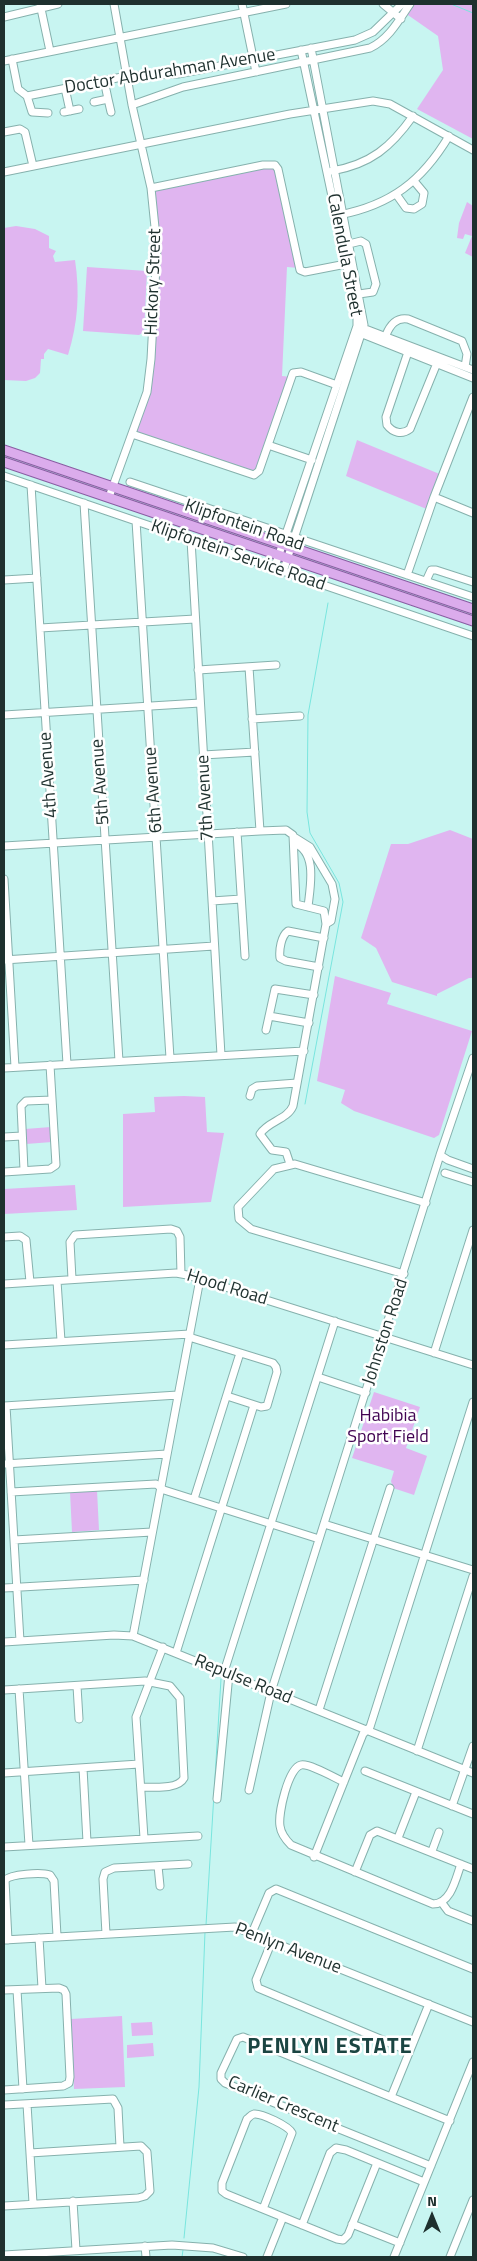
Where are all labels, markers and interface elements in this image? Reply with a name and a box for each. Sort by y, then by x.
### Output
street label: Doctor Abdurahman Avenue [63,45,277,99]
street label: Calendula Street [322,192,366,318]
street label: Hickory Street [141,228,167,336]
street label: Klipfontein Road [182,495,306,557]
street label: Klipfontein Service Road [148,516,328,596]
street label: 4th Avenue [35,731,63,819]
street label: 5th Avenue [87,738,115,826]
street label: 6th Avenue [140,746,168,834]
street label: 7th Avenue [193,754,219,842]
street label: Hood Road [184,1265,270,1311]
street label: Johnston Road [359,1276,413,1388]
park label: Habibia Sport Field [347,1406,429,1448]
street label: Repulse Road [191,1651,295,1709]
street label: Penlyn Avenue [232,1919,344,1979]
district label: PENLYN ESTATE [246,2035,414,2061]
street label: Carlier Crescent [224,2072,342,2138]
text: N [427,2190,437,2211]
north arrow [407,2191,457,2241]

